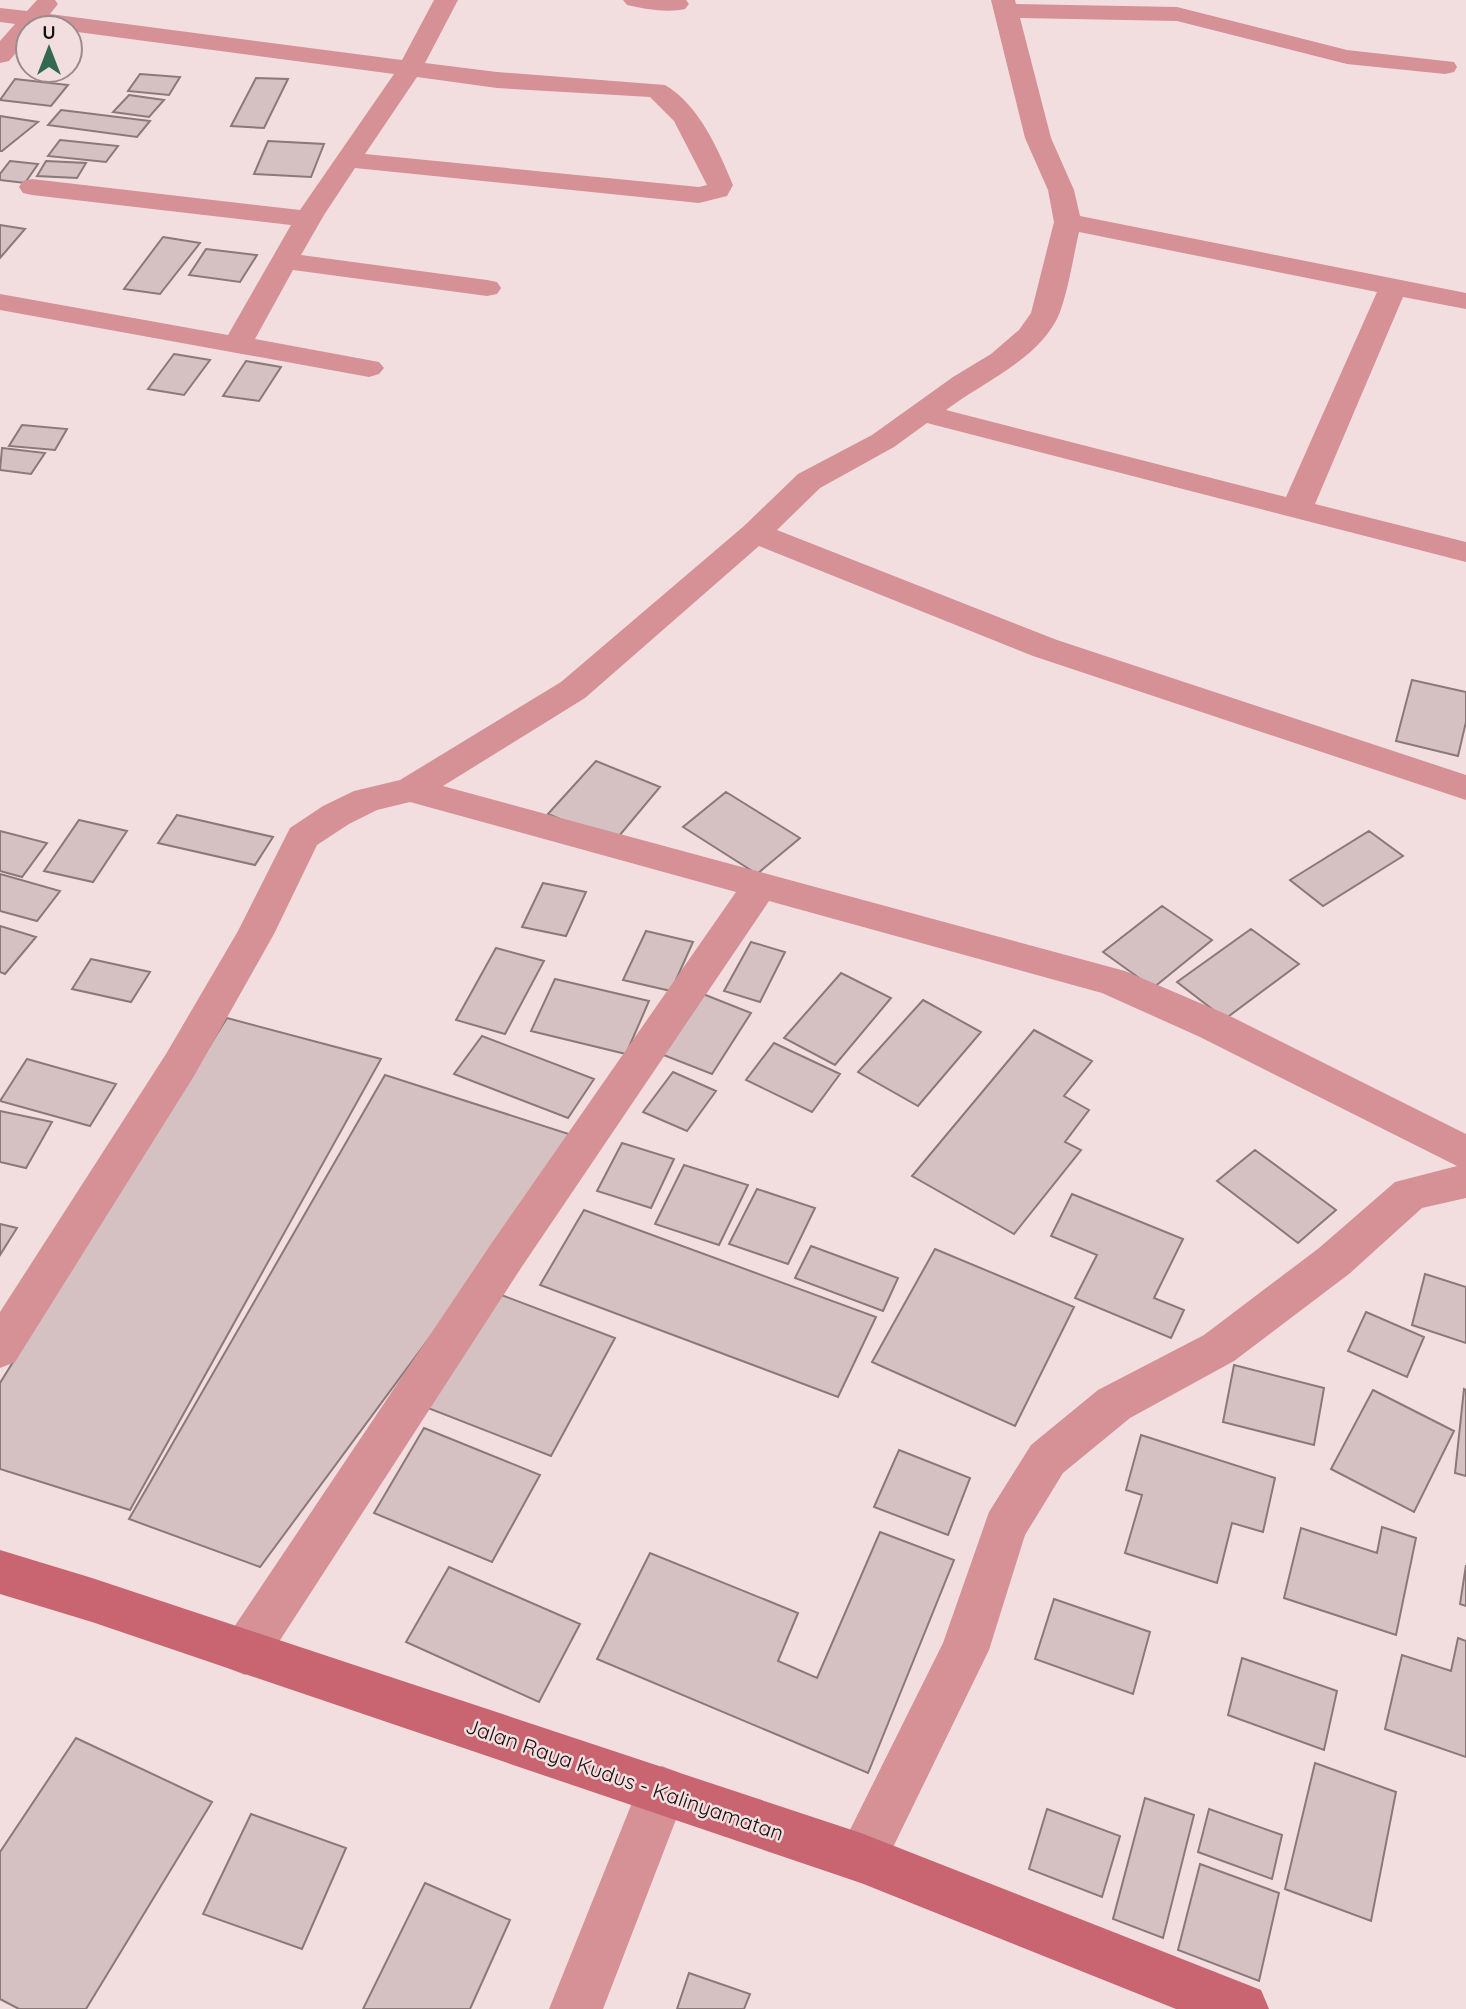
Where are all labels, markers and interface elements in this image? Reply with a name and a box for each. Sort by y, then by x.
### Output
north arrow [14,14,84,84]
text: U [42,20,56,44]
street label: Jalan Raya Kudus - Kalinyamatan [463,1712,787,1846]

